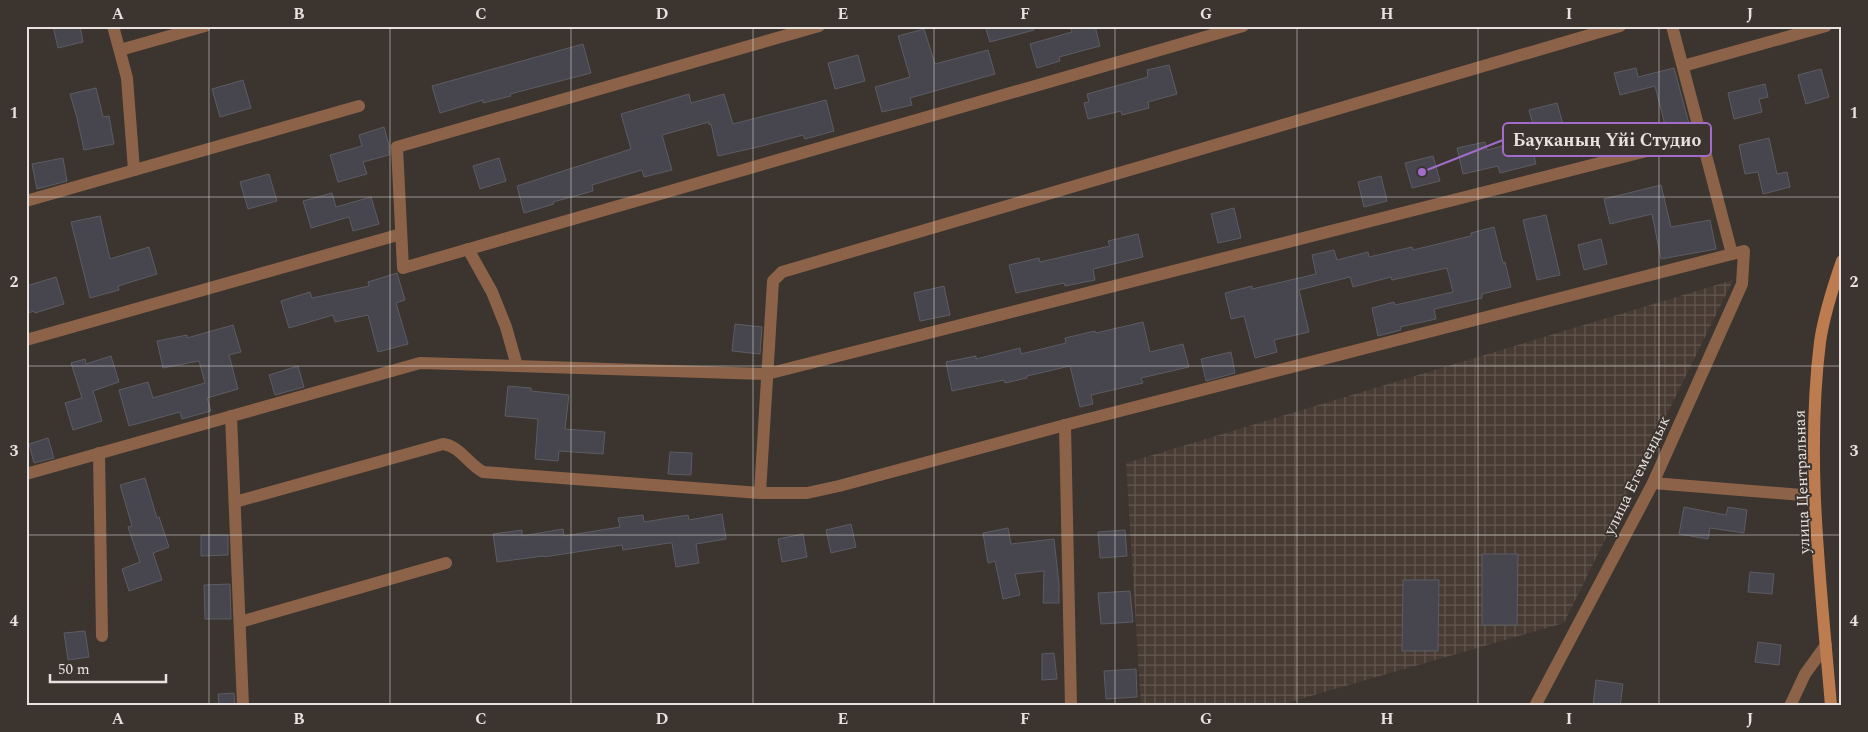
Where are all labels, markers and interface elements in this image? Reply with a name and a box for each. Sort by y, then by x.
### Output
text: A [112,2,125,26]
text: B [293,2,305,26]
text: C [475,2,487,26]
text: D [656,2,669,26]
text: E [838,2,848,26]
text: F [1020,2,1030,26]
text: G [1200,2,1212,26]
text: H [1380,2,1394,26]
text: I [1566,2,1572,26]
text: J [1747,2,1754,26]
text: 1 [10,101,18,125]
text: 1 [1850,101,1858,125]
callout: Бауканың Үйі Студио [1503,123,1711,156]
text: Бауканың Үйі Студио [1513,127,1701,154]
text: 2 [10,270,19,294]
text: 2 [1850,270,1859,294]
street label: улица Центральная [1787,409,1817,555]
street label: улица Егемендык [1597,412,1676,540]
text: 3 [10,439,19,463]
text: 3 [1850,439,1859,463]
text: 4 [10,609,19,633]
text: 4 [1850,609,1859,633]
scale bar [50,652,166,684]
text: 50 m [58,658,90,681]
text: A [112,707,125,731]
text: B [293,707,305,731]
text: C [475,707,487,731]
text: D [656,707,669,731]
text: E [838,707,848,731]
text: F [1020,707,1030,731]
text: G [1200,707,1212,731]
text: H [1380,707,1394,731]
text: I [1566,707,1572,731]
text: J [1747,707,1754,731]

